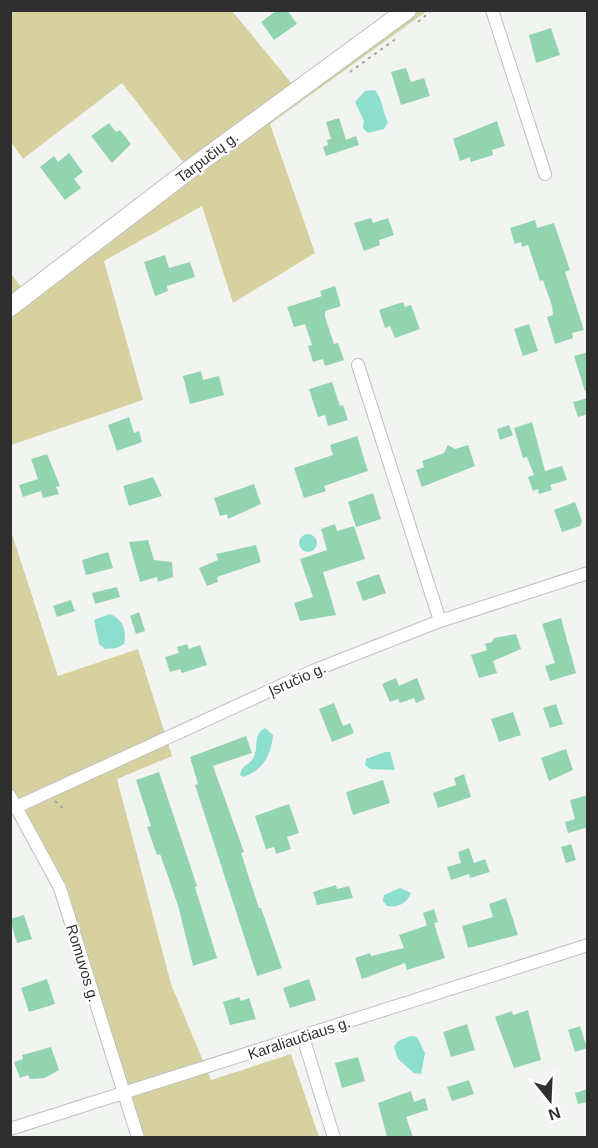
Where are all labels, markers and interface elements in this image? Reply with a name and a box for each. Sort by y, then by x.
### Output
street label: Tarpučių g. [173,128,241,186]
street label: Įsručio g. [266,659,328,699]
street label: Romuvos g. [63,922,103,1004]
street label: Karaliaučiaus g. [246,1013,352,1063]
north arrow [520,1070,580,1130]
text: N [546,1104,563,1124]

